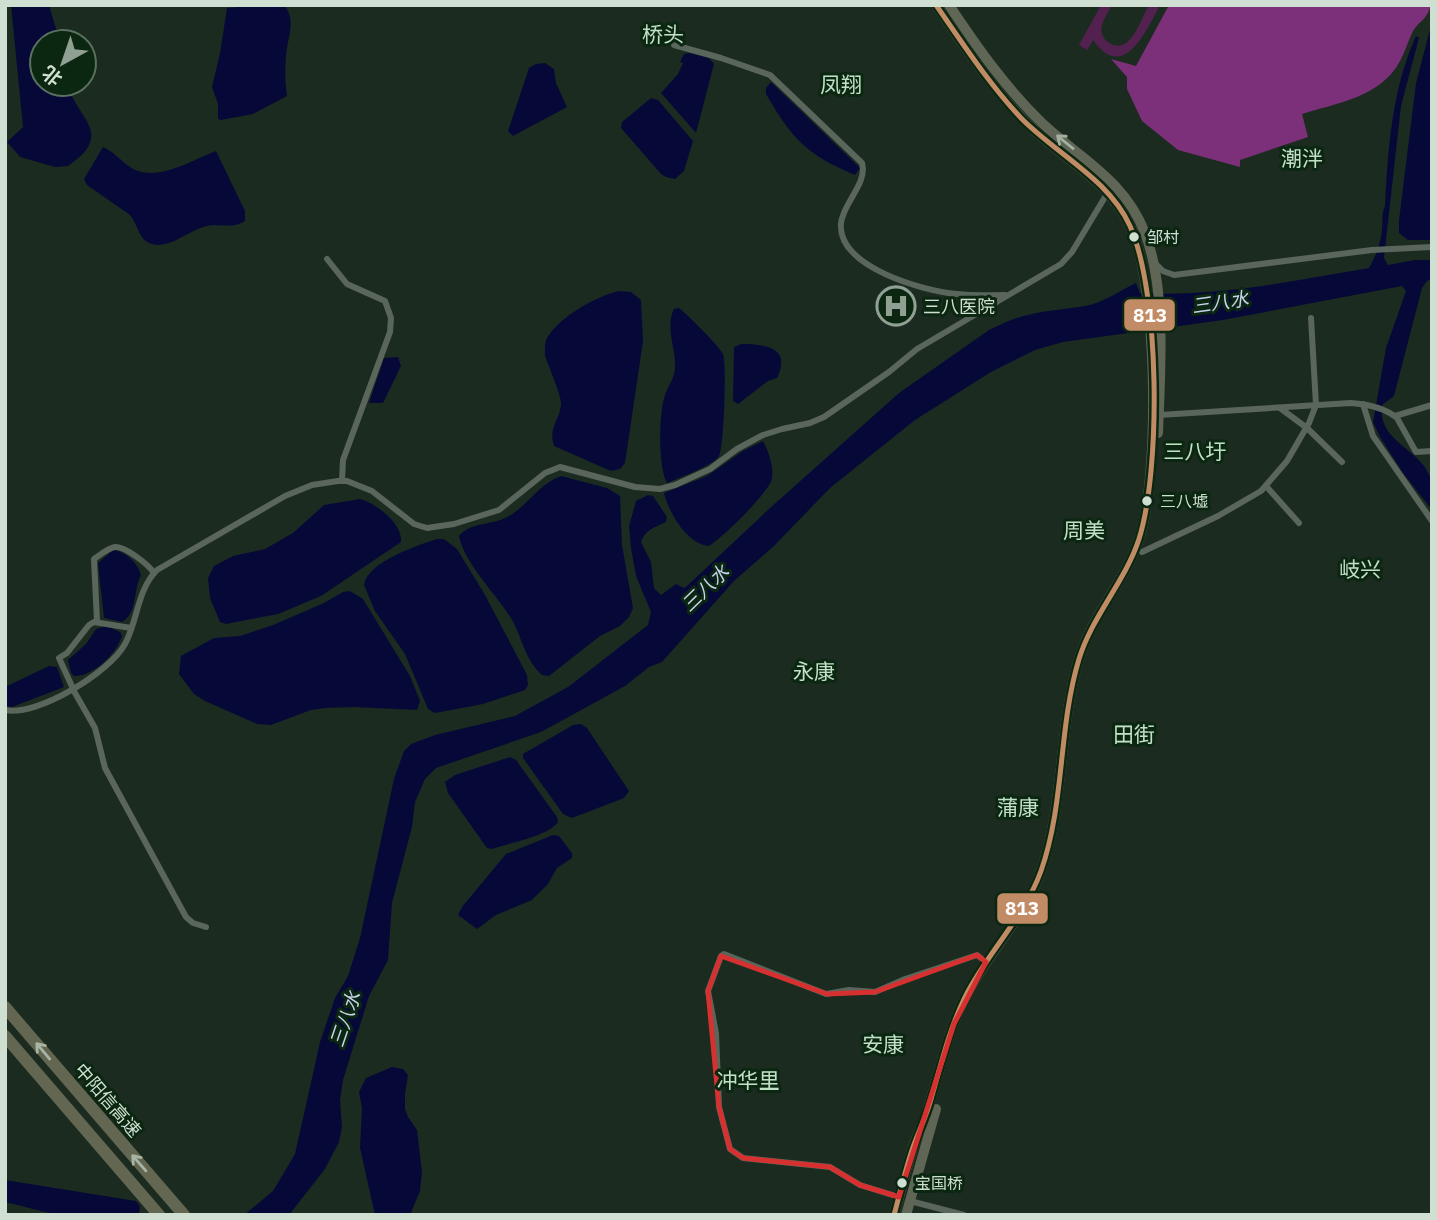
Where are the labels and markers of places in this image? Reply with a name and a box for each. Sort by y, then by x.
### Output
place label: 邹村 [1147,227,1179,247]
marker: 邹村 [1127,230,1141,244]
hospital icon: 三八医院 [875,285,917,327]
place label: 三八医院 [923,295,995,318]
place label: 三八墟 [1160,491,1208,511]
marker: 三八墟 [1140,494,1154,508]
place label: 宝国桥 [915,1173,963,1193]
marker: 宝国桥 [895,1176,909,1190]

